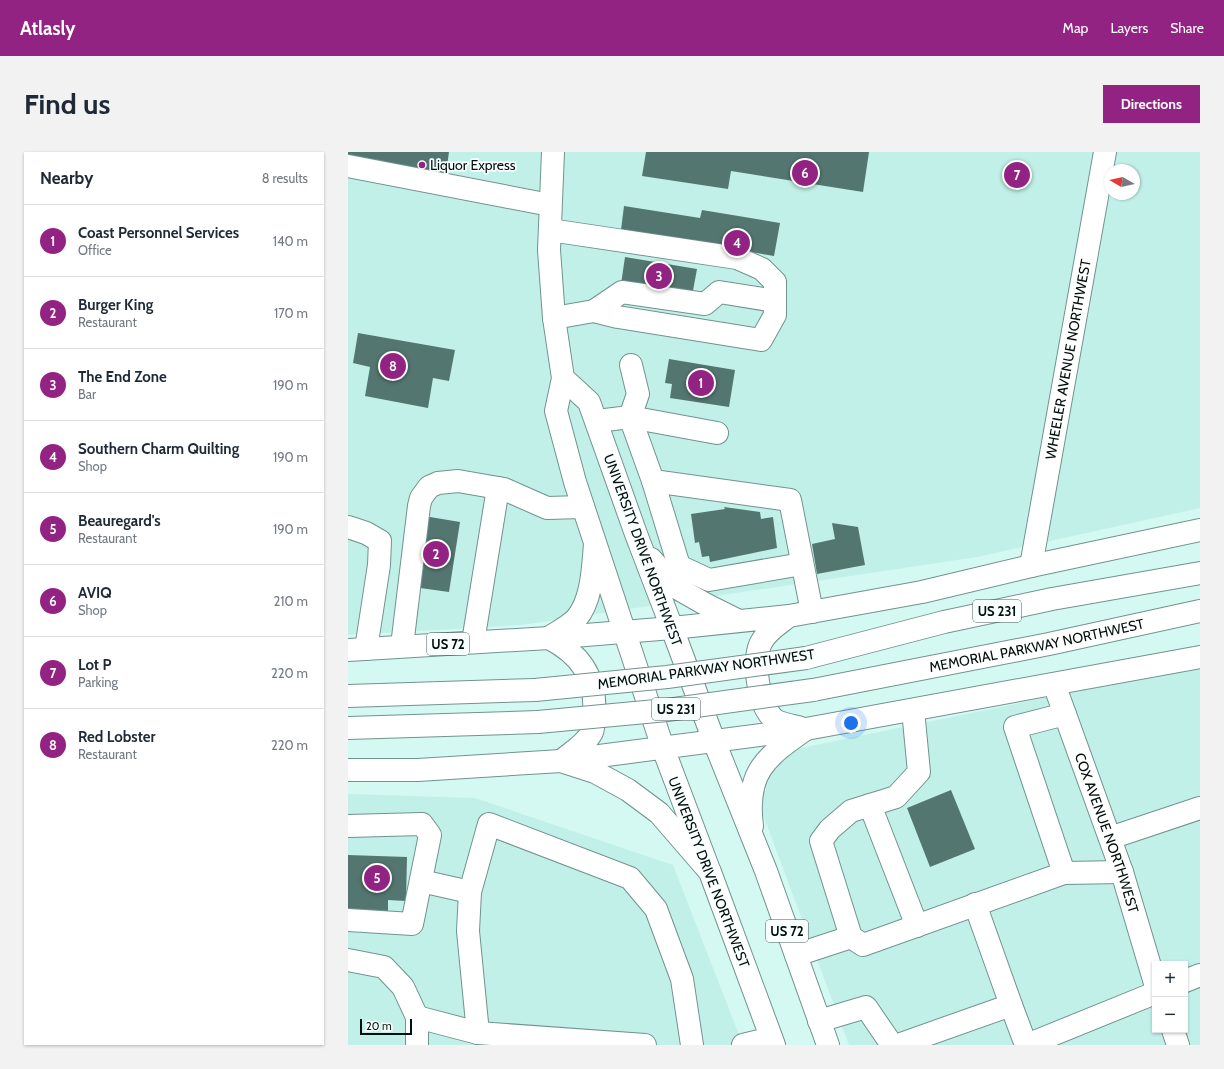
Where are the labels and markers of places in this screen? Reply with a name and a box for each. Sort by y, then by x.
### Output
place label: Liquor Express [430,156,516,174]
pin: 6 [792,158,818,188]
marker: Liquor Express [417,160,427,170]
pin: 7 [1004,160,1030,190]
pin: 4 [724,228,750,258]
pin: 3 [646,261,672,291]
pin: 8 [380,351,406,381]
pin: 1 [688,368,714,398]
pin: 2 [423,539,449,569]
pin: 5 [364,863,390,893]

